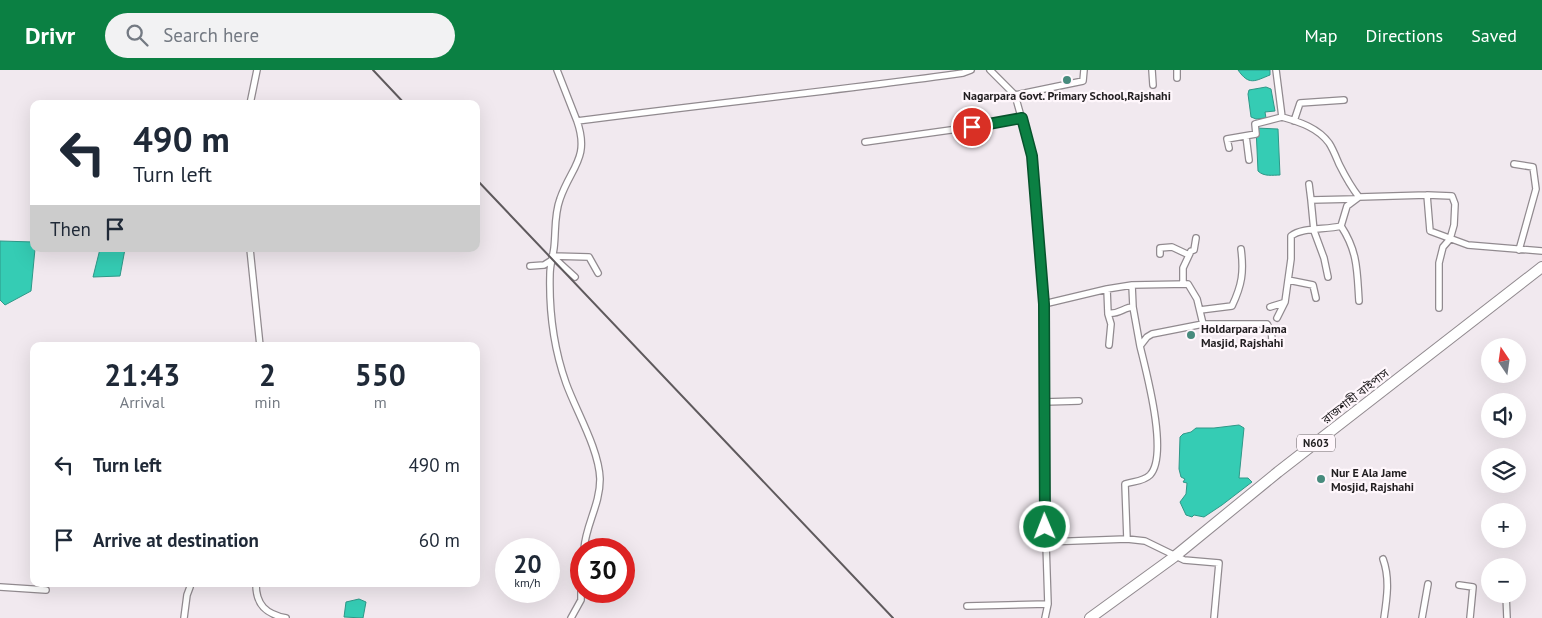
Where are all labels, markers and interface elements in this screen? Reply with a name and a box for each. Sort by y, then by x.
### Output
search box [105,13,455,58]
text: Drivr [25,20,75,51]
icon: search [123,21,151,49]
text: Search here [163,23,259,47]
text: Map [1305,24,1337,47]
text: Directions [1365,24,1443,47]
text: Saved [1471,24,1517,47]
marker: Nagarpara Govt. Primary School,Rajshahi [1061,74,1073,86]
place label: Nagarpara Govt. Primary School,Rajshahi [963,88,1171,103]
pin [951,106,993,148]
icon: arrive [958,113,986,141]
text: 490 m [133,116,230,162]
icon: left [50,120,115,185]
text: Turn left [133,160,212,188]
icon: arrive [101,215,129,243]
text: Then [50,217,91,241]
place label: Holdarpara Jama Masjid, Rajshahi [1201,321,1287,350]
marker: Holdarpara Jama Masjid, Rajshahi [1185,329,1197,341]
north arrow [1481,338,1526,382]
map controls [1481,338,1526,603]
text: 21:43 [104,355,180,394]
text: 2 [259,355,276,394]
text: 550 [355,355,406,394]
street label: রাজশাহী বাইপাস [1318,365,1392,427]
text: Arrival [120,392,165,412]
text: min [255,392,281,412]
text: m [374,392,387,412]
button: sound [1481,393,1526,438]
road number: N603 [1297,434,1335,452]
button: layers [1481,448,1526,493]
icon: left [50,451,78,479]
text: Turn left [93,453,162,477]
text: 490 m [408,453,460,477]
place label: Nur E Ala Jame Mosjid, Rajshahi [1331,465,1414,494]
marker: Nur E Ala Jame Mosjid, Rajshahi [1315,473,1327,485]
position arrow [1018,500,1070,552]
button: + [1481,503,1526,548]
icon: arrive [50,526,78,554]
text: Arrive at destination [93,528,259,552]
text: 60 m [419,528,460,552]
speed limit sign: 30 [570,538,635,603]
text: 20 [513,548,542,580]
button: − [1481,558,1526,603]
text: km/h [514,575,541,590]

